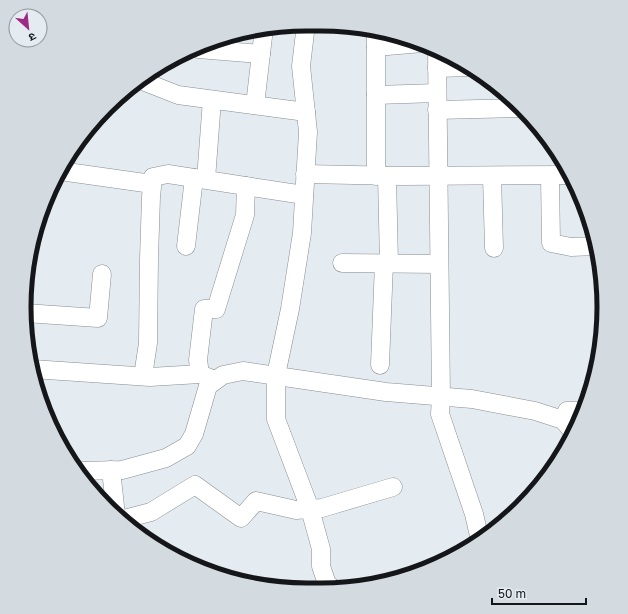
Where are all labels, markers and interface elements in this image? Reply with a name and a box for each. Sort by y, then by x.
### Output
north arrow [8,8,48,48]
text: उ [26,30,39,45]
scale bar [492,580,586,606]
text: 50 m [498,586,526,601]

